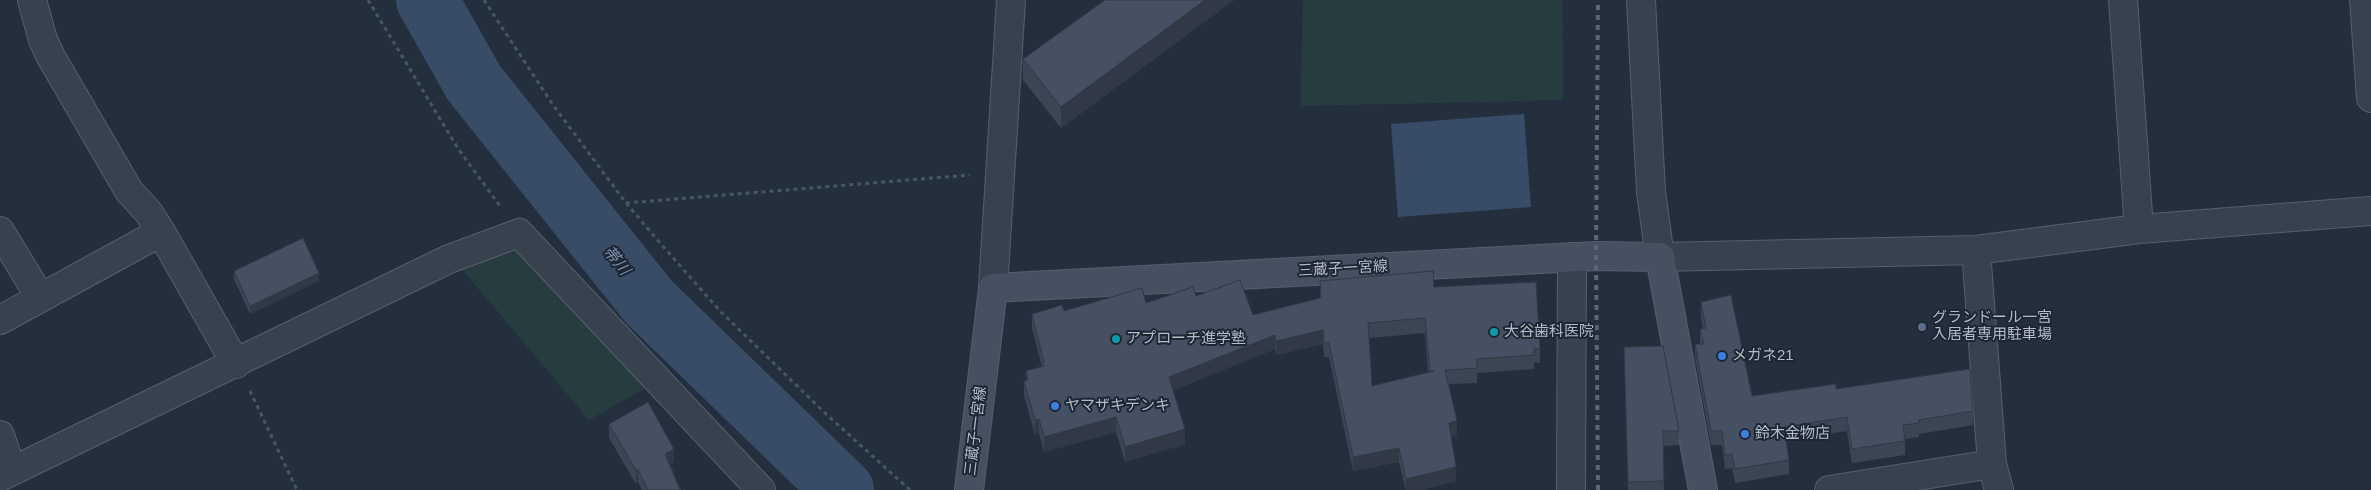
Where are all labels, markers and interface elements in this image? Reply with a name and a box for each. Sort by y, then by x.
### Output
water label: 帯川 [598,243,634,279]
street label: 三蔵子一宮線 [1298,258,1388,280]
place label: グランドール一宮 入居者専用駐車場 [1932,309,2052,344]
marker: グランドール一宮 入居者専用駐車場 [1916,321,1928,333]
place label: 大谷歯科医院 [1504,323,1594,341]
marker: 大谷歯科医院 [1488,326,1500,338]
place label: アプローチ進学塾 [1126,330,1246,348]
marker: アプローチ進学塾 [1110,333,1122,345]
place label: メガネ21 [1732,347,1794,365]
marker: メガネ21 [1716,350,1728,362]
street label: 三蔵子一宮線 [962,385,990,477]
place label: ヤマザキデンキ [1065,397,1170,415]
marker: ヤマザキデンキ [1049,400,1061,412]
place label: 鈴木金物店 [1755,425,1830,443]
marker: 鈴木金物店 [1739,428,1751,440]

